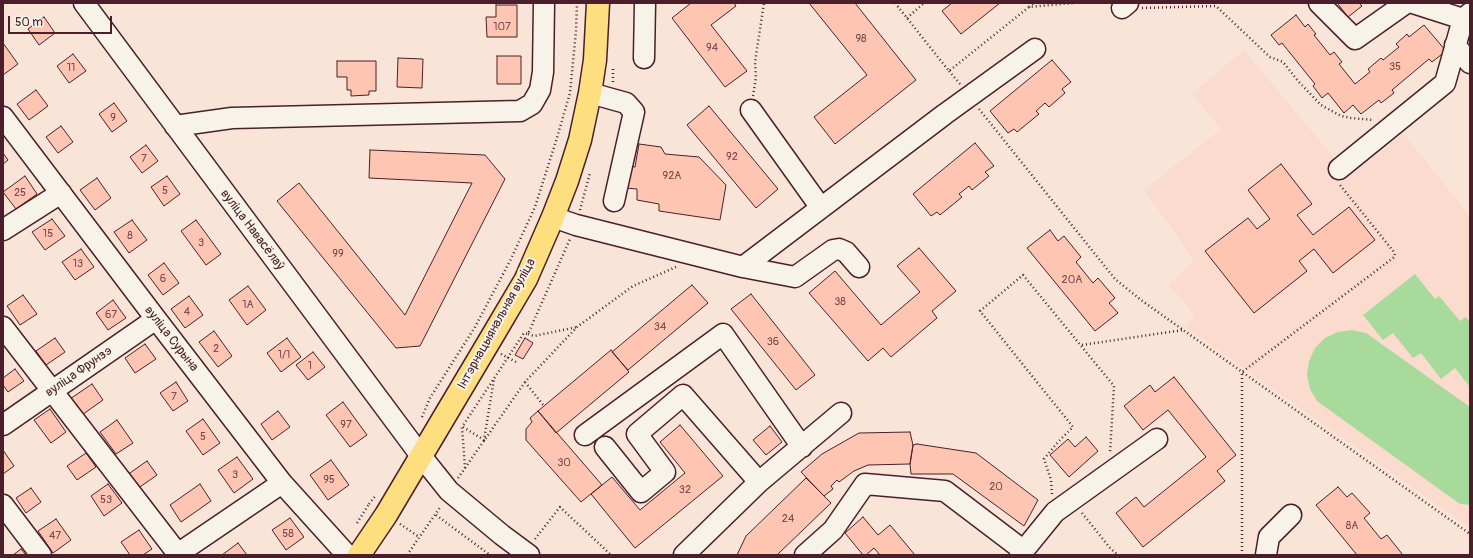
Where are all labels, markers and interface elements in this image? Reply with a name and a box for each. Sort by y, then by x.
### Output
scale bar [10,8,114,34]
text: 50 m [15,15,43,30]
house number: 107 [493,20,511,34]
house number: 98 [855,32,867,46]
house number: 94 [706,41,718,55]
house number: 35 [1389,60,1401,74]
house number: 11 [67,61,75,75]
house number: 9 [110,111,116,125]
house number: 92 [726,150,738,164]
house number: 7 [141,152,147,166]
house number: 92А [663,169,681,183]
house number: 5 [162,184,168,198]
house number: 25 [14,186,26,200]
street label: вуліца Навасёлаў [217,187,287,273]
house number: 15 [43,227,53,241]
house number: 8 [127,229,133,243]
house number: 3 [198,236,204,250]
house number: 99 [332,247,344,261]
street label: Інтэрнацыянальная вуліца [455,256,539,392]
house number: 13 [73,257,83,271]
house number: 6 [160,272,166,286]
house number: 20А [1062,273,1082,287]
house number: 38 [834,295,846,309]
house number: 1А [242,298,254,312]
street label: вуліца Сурына [141,303,201,375]
house number: 4 [184,305,190,319]
house number: 67 [105,308,117,322]
house number: 34 [654,320,666,334]
house number: 36 [767,335,779,349]
house number: 2 [213,342,219,356]
street label: вуліца Фрунзэ [42,343,116,401]
house number: 1/1 [278,348,290,362]
house number: 1 [308,359,312,373]
house number: 7 [171,390,177,404]
house number: 97 [340,418,352,432]
house number: 5 [200,430,206,444]
house number: 30 [557,456,571,470]
house number: 3 [232,468,238,482]
house number: 95 [323,473,335,487]
house number: 20 [989,480,1003,494]
house number: 32 [679,483,691,497]
house number: 53 [100,493,112,507]
house number: 24 [782,512,794,526]
house number: 8А [1346,519,1358,533]
house number: 58 [282,527,294,541]
house number: 47 [49,529,61,543]

